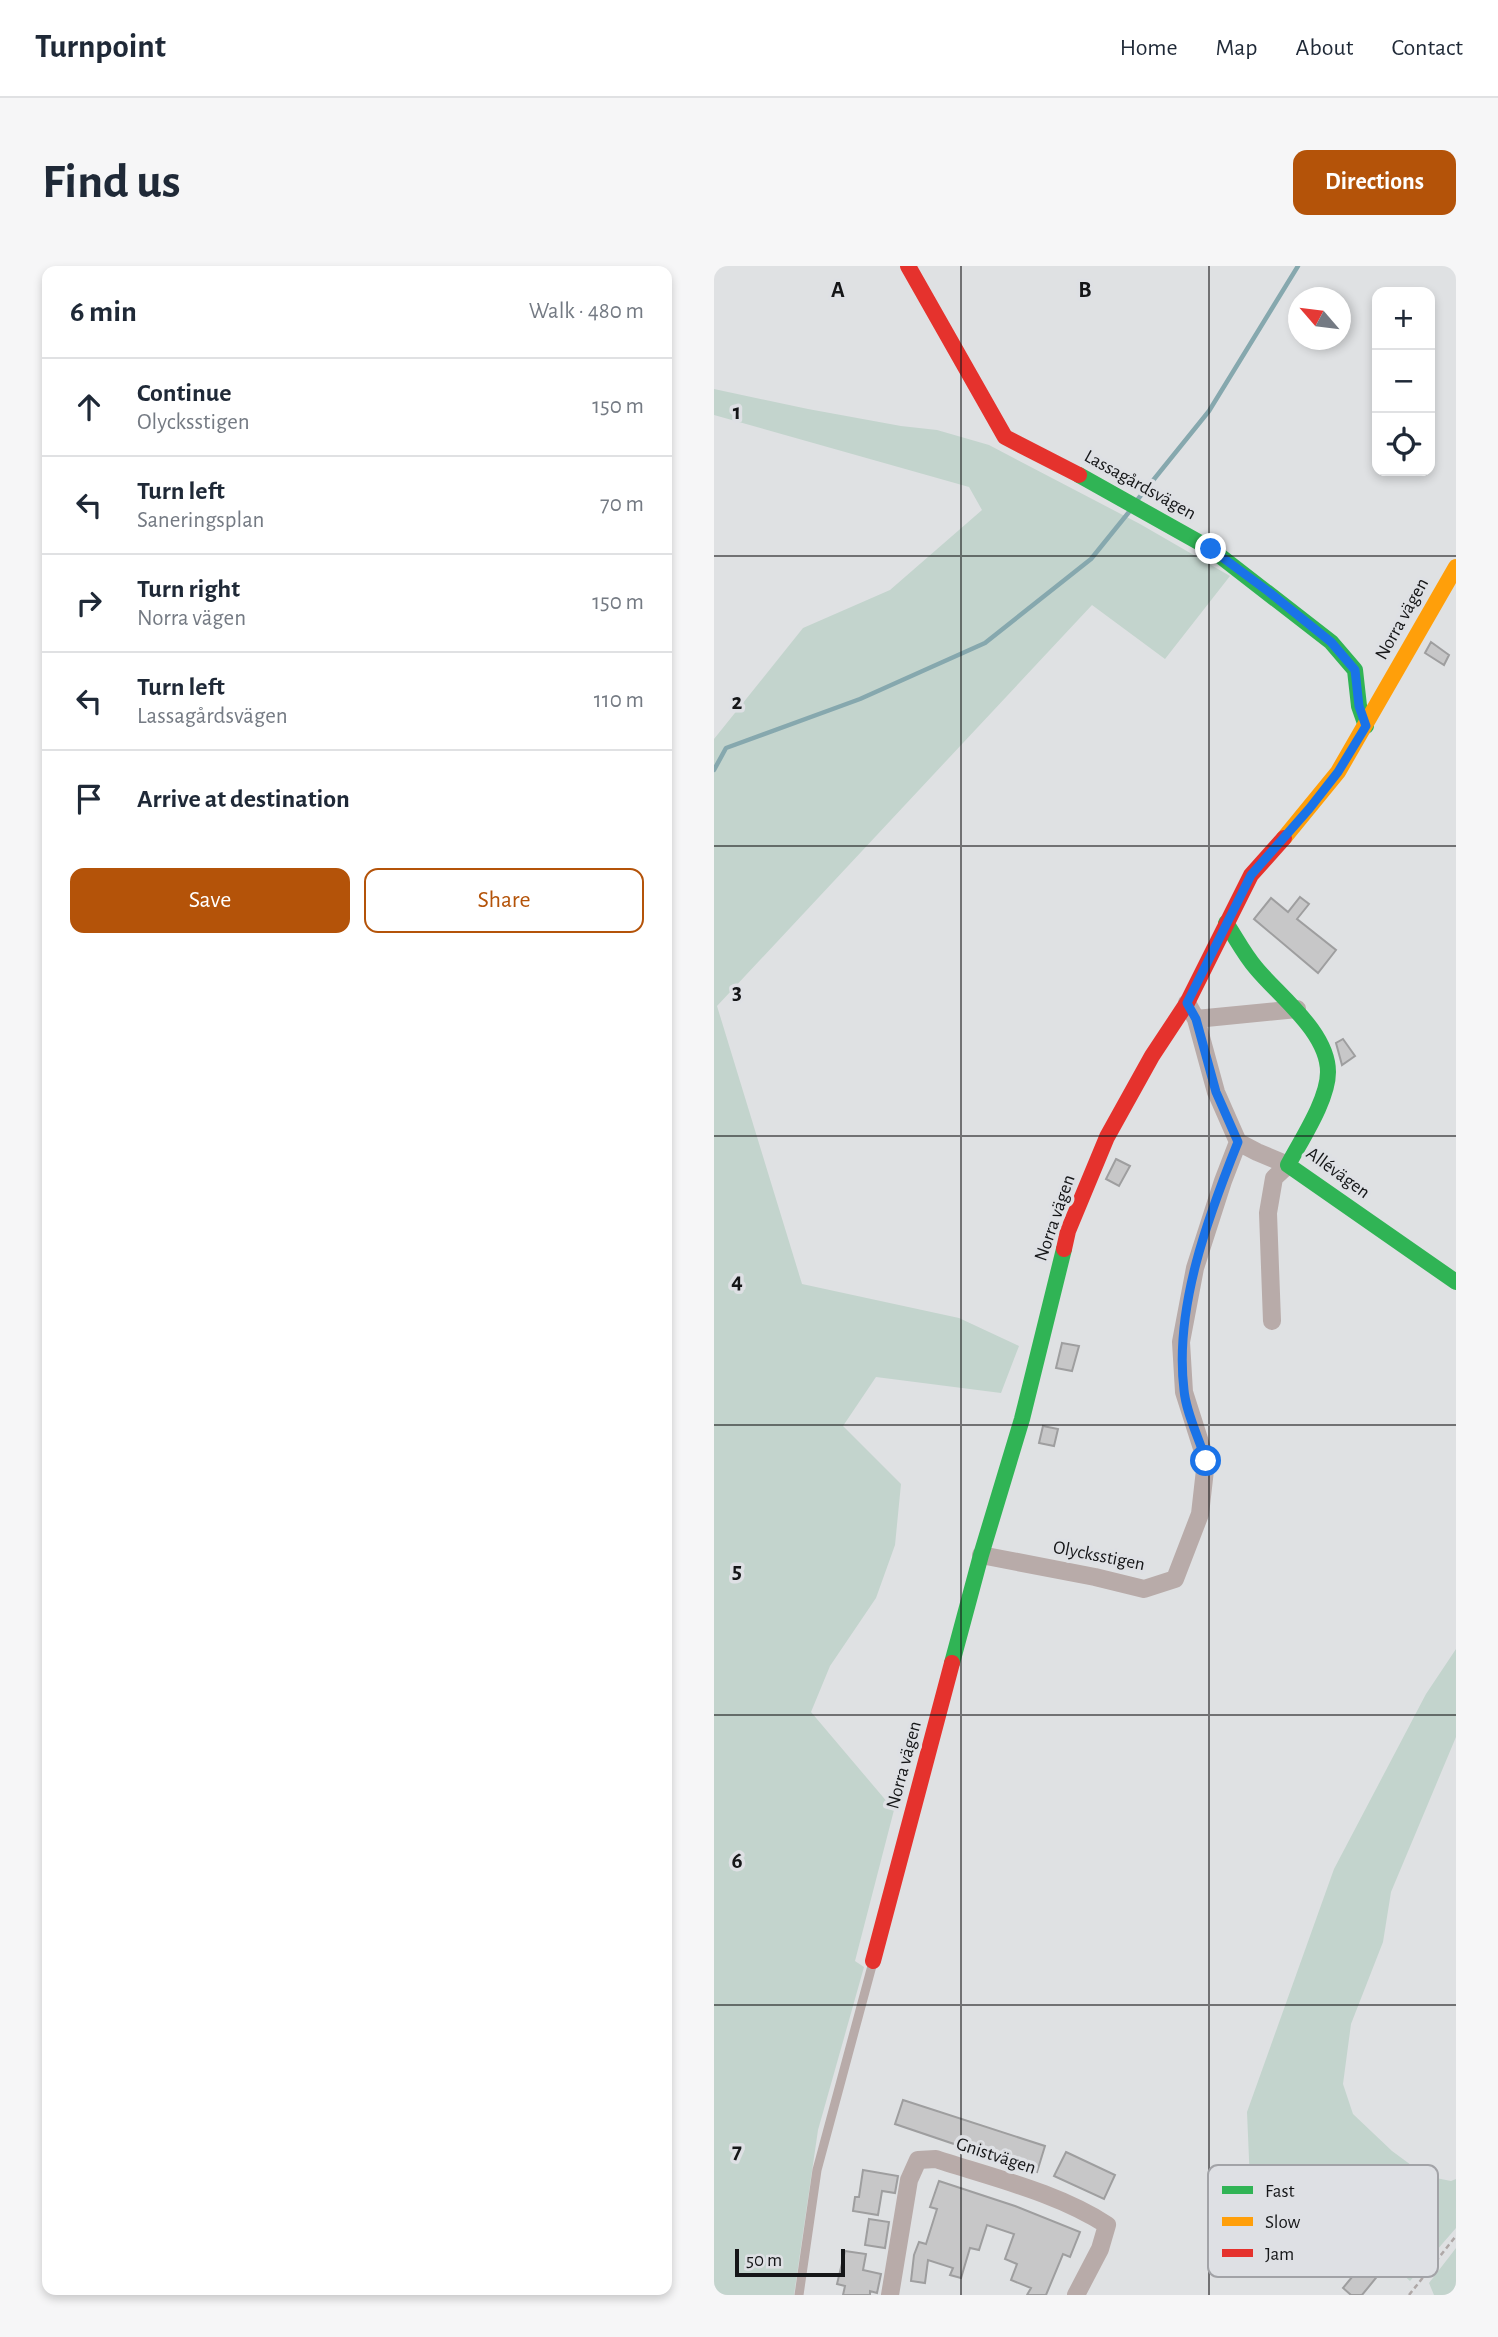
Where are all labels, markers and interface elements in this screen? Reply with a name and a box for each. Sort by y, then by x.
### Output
text: Turnpoint [35,31,166,64]
text: Home [1120,36,1178,60]
text: Map [1216,36,1258,60]
text: About [1296,36,1353,60]
text: Contact [1391,36,1463,60]
button: Directions [1293,150,1456,215]
text: Find us [42,158,181,207]
text: A [831,279,845,302]
text: B [1078,279,1092,302]
north arrow [1288,287,1351,350]
map controls [1372,287,1435,476]
button: + [1372,287,1435,350]
text: 6 min [70,297,137,327]
text: Walk · 480 m [529,300,644,323]
button: − [1372,350,1435,413]
text: Continue [137,380,232,406]
icon: ahead [70,388,108,426]
text: 150 m [592,395,644,418]
text: 1 [733,401,741,424]
text: Olycksstigen [137,411,250,434]
button: locate [1372,413,1435,476]
street label: Lassagårdsvägen [1081,447,1199,523]
text: Turn left [137,478,225,504]
icon: left [70,486,108,524]
text: 70 m [600,493,644,516]
text: Saneringsplan [137,509,265,532]
route end [1195,533,1226,564]
street label: Norra vägen [1372,575,1432,663]
text: Turn right [137,576,240,602]
icon: right [70,584,108,622]
text: 150 m [592,591,644,614]
text: Norra vägen [137,607,246,630]
text: Turn left [137,674,225,700]
icon: left [70,682,108,720]
text: 110 m [594,689,644,712]
text: 2 [732,691,743,714]
text: Lassagårdsvägen [137,705,288,728]
icon: arrive [70,780,108,818]
text: Arrive at destination [137,786,350,812]
button: Save [70,868,350,933]
button: Share [364,868,644,933]
text: 3 [732,981,742,1004]
street label: Allévägen [1303,1144,1373,1202]
street label: Norra vägen [1031,1172,1079,1264]
text: 4 [731,1270,743,1293]
route start [1190,1445,1221,1476]
street label: Olycksstigen [1051,1538,1147,1574]
text: 5 [732,1560,742,1583]
street label: Norra vägen [883,1719,925,1811]
text: 6 [731,1850,743,1873]
street label: Gnistvägen [954,2134,1038,2178]
text: 7 [732,2140,742,2163]
legend [1208,2165,1438,2277]
text: Fast [1265,2182,1295,2201]
text: Slow [1265,2213,1301,2232]
text: Jam [1265,2245,1294,2264]
scale bar [735,2246,845,2278]
text: 50 m [746,2251,782,2270]

